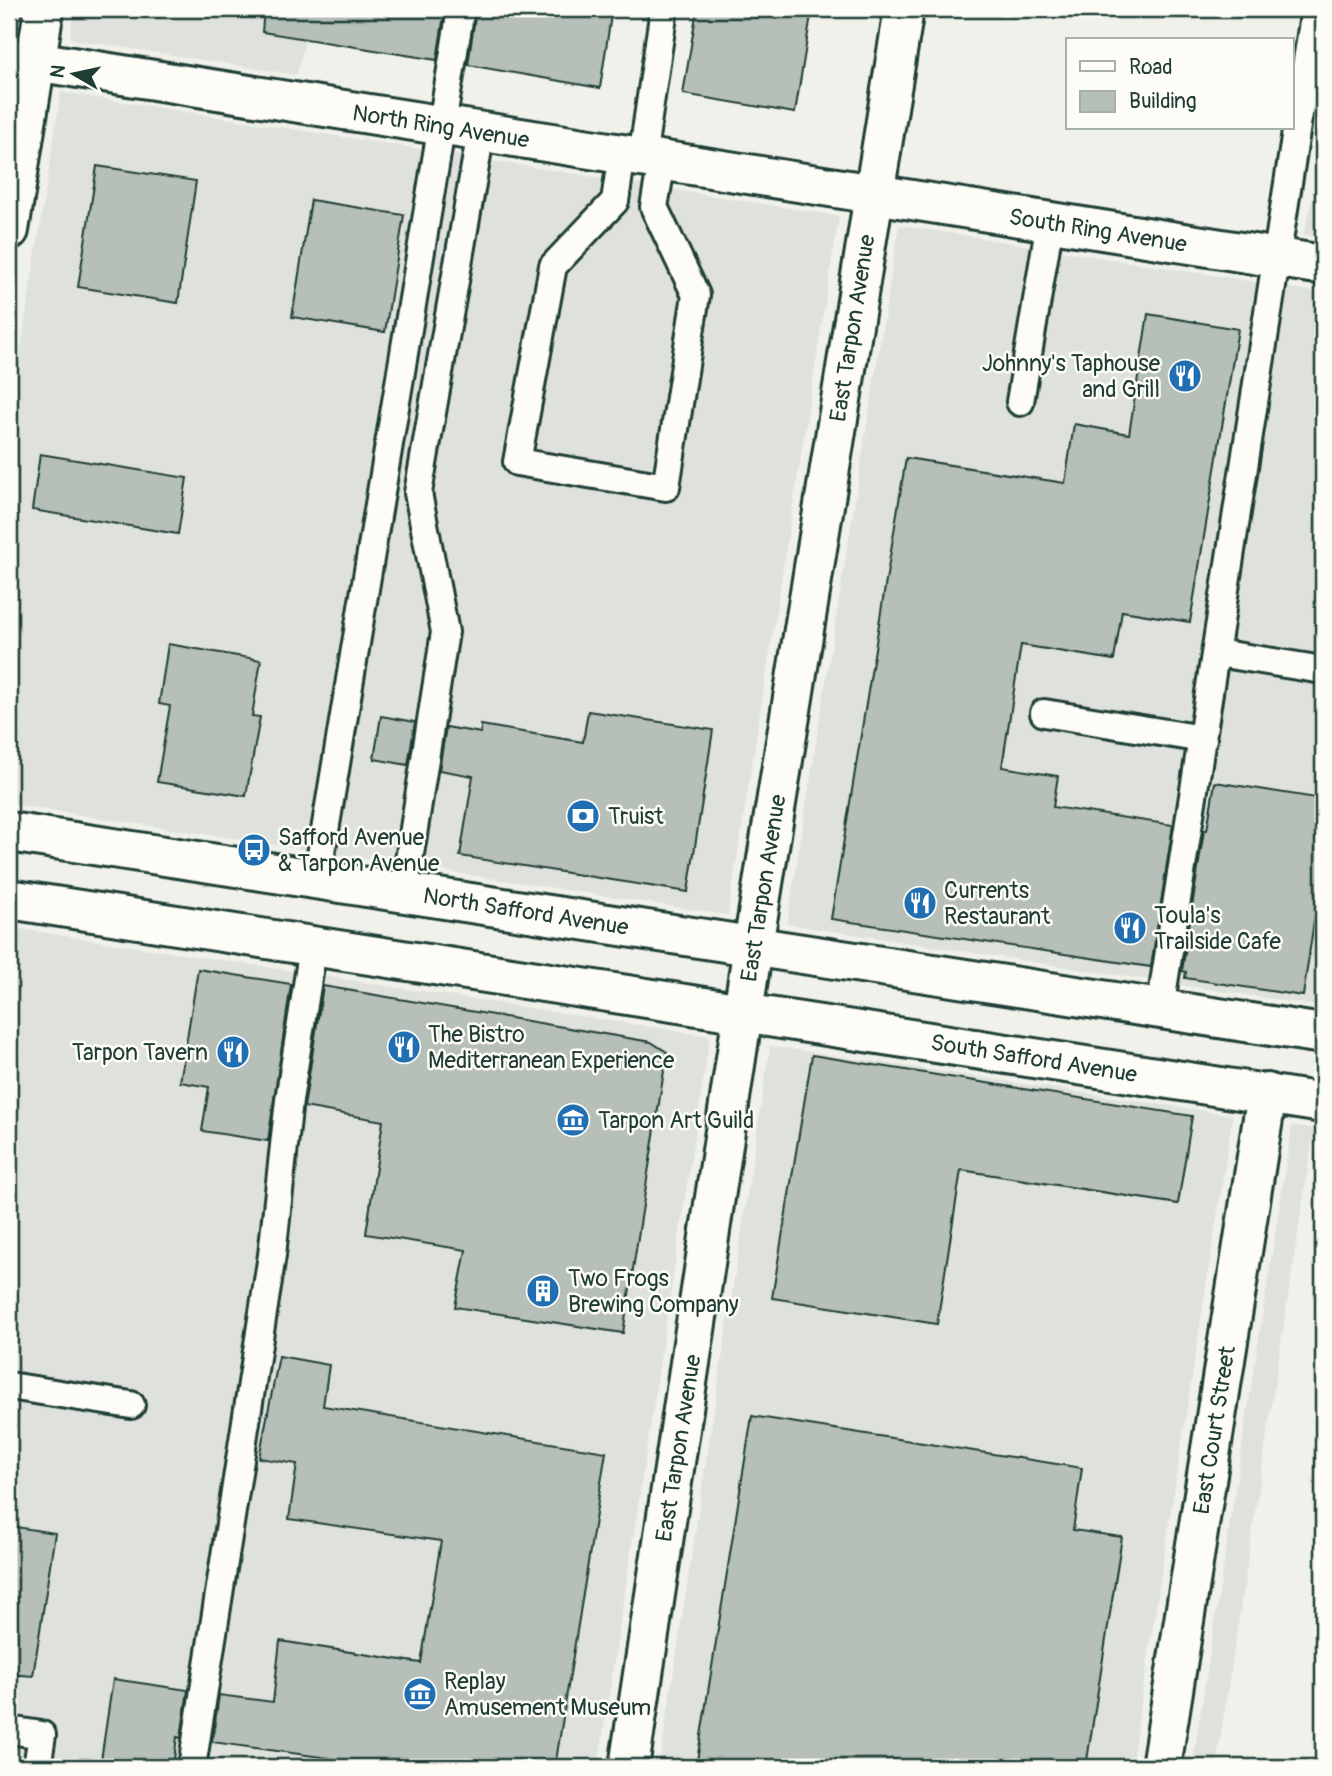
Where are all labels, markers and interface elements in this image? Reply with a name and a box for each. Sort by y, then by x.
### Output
north arrow [38,38,108,108]
legend [1066,38,1294,130]
text: Road [1129,54,1173,81]
text: N [45,63,71,80]
text: Building [1129,88,1196,115]
street label: North Ring Avenue [350,98,532,155]
street label: South Ring Avenue [1007,202,1190,259]
street label: East Tarpon Avenue [823,232,882,424]
place label: Johnny's Taphouse and Grill [982,349,1161,404]
restaurant icon: Johnny's Taphouse and Grill [1166,357,1204,395]
street label: East Tarpon Avenue [734,792,793,984]
bank icon: Truist [564,797,602,835]
place label: Truist [608,802,664,831]
place label: Safford Avenue & Tarpon Avenue [278,823,440,878]
bus stop icon: Safford Avenue & Tarpon Avenue [235,831,273,869]
place label: Currents Restaurant [944,876,1051,931]
street label: North Safford Avenue [421,881,631,942]
restaurant icon: Currents Restaurant [901,884,939,922]
place label: Toula's Trailside Cafe [1154,901,1282,956]
restaurant icon: Toula's Trailside Cafe [1111,909,1149,947]
place label: The Bistro Mediterranean Experience [428,1020,675,1075]
restaurant icon: The Bistro Mediterranean Experience [385,1028,423,1066]
street label: South Safford Avenue [929,1028,1140,1089]
restaurant icon: Tarpon Tavern [214,1033,252,1071]
place label: Tarpon Tavern [72,1038,208,1067]
museum icon: Tarpon Art Guild [554,1101,592,1139]
place label: Tarpon Art Guild [598,1106,754,1135]
place label: Two Frogs Brewing Company [568,1264,739,1319]
building icon: Two Frogs Brewing Company [524,1272,562,1310]
street label: East Court Street [1187,1343,1242,1516]
street label: East Tarpon Avenue [649,1352,708,1544]
place label: Replay Amusement Museum [444,1667,651,1722]
museum icon: Replay Amusement Museum [401,1675,439,1713]

